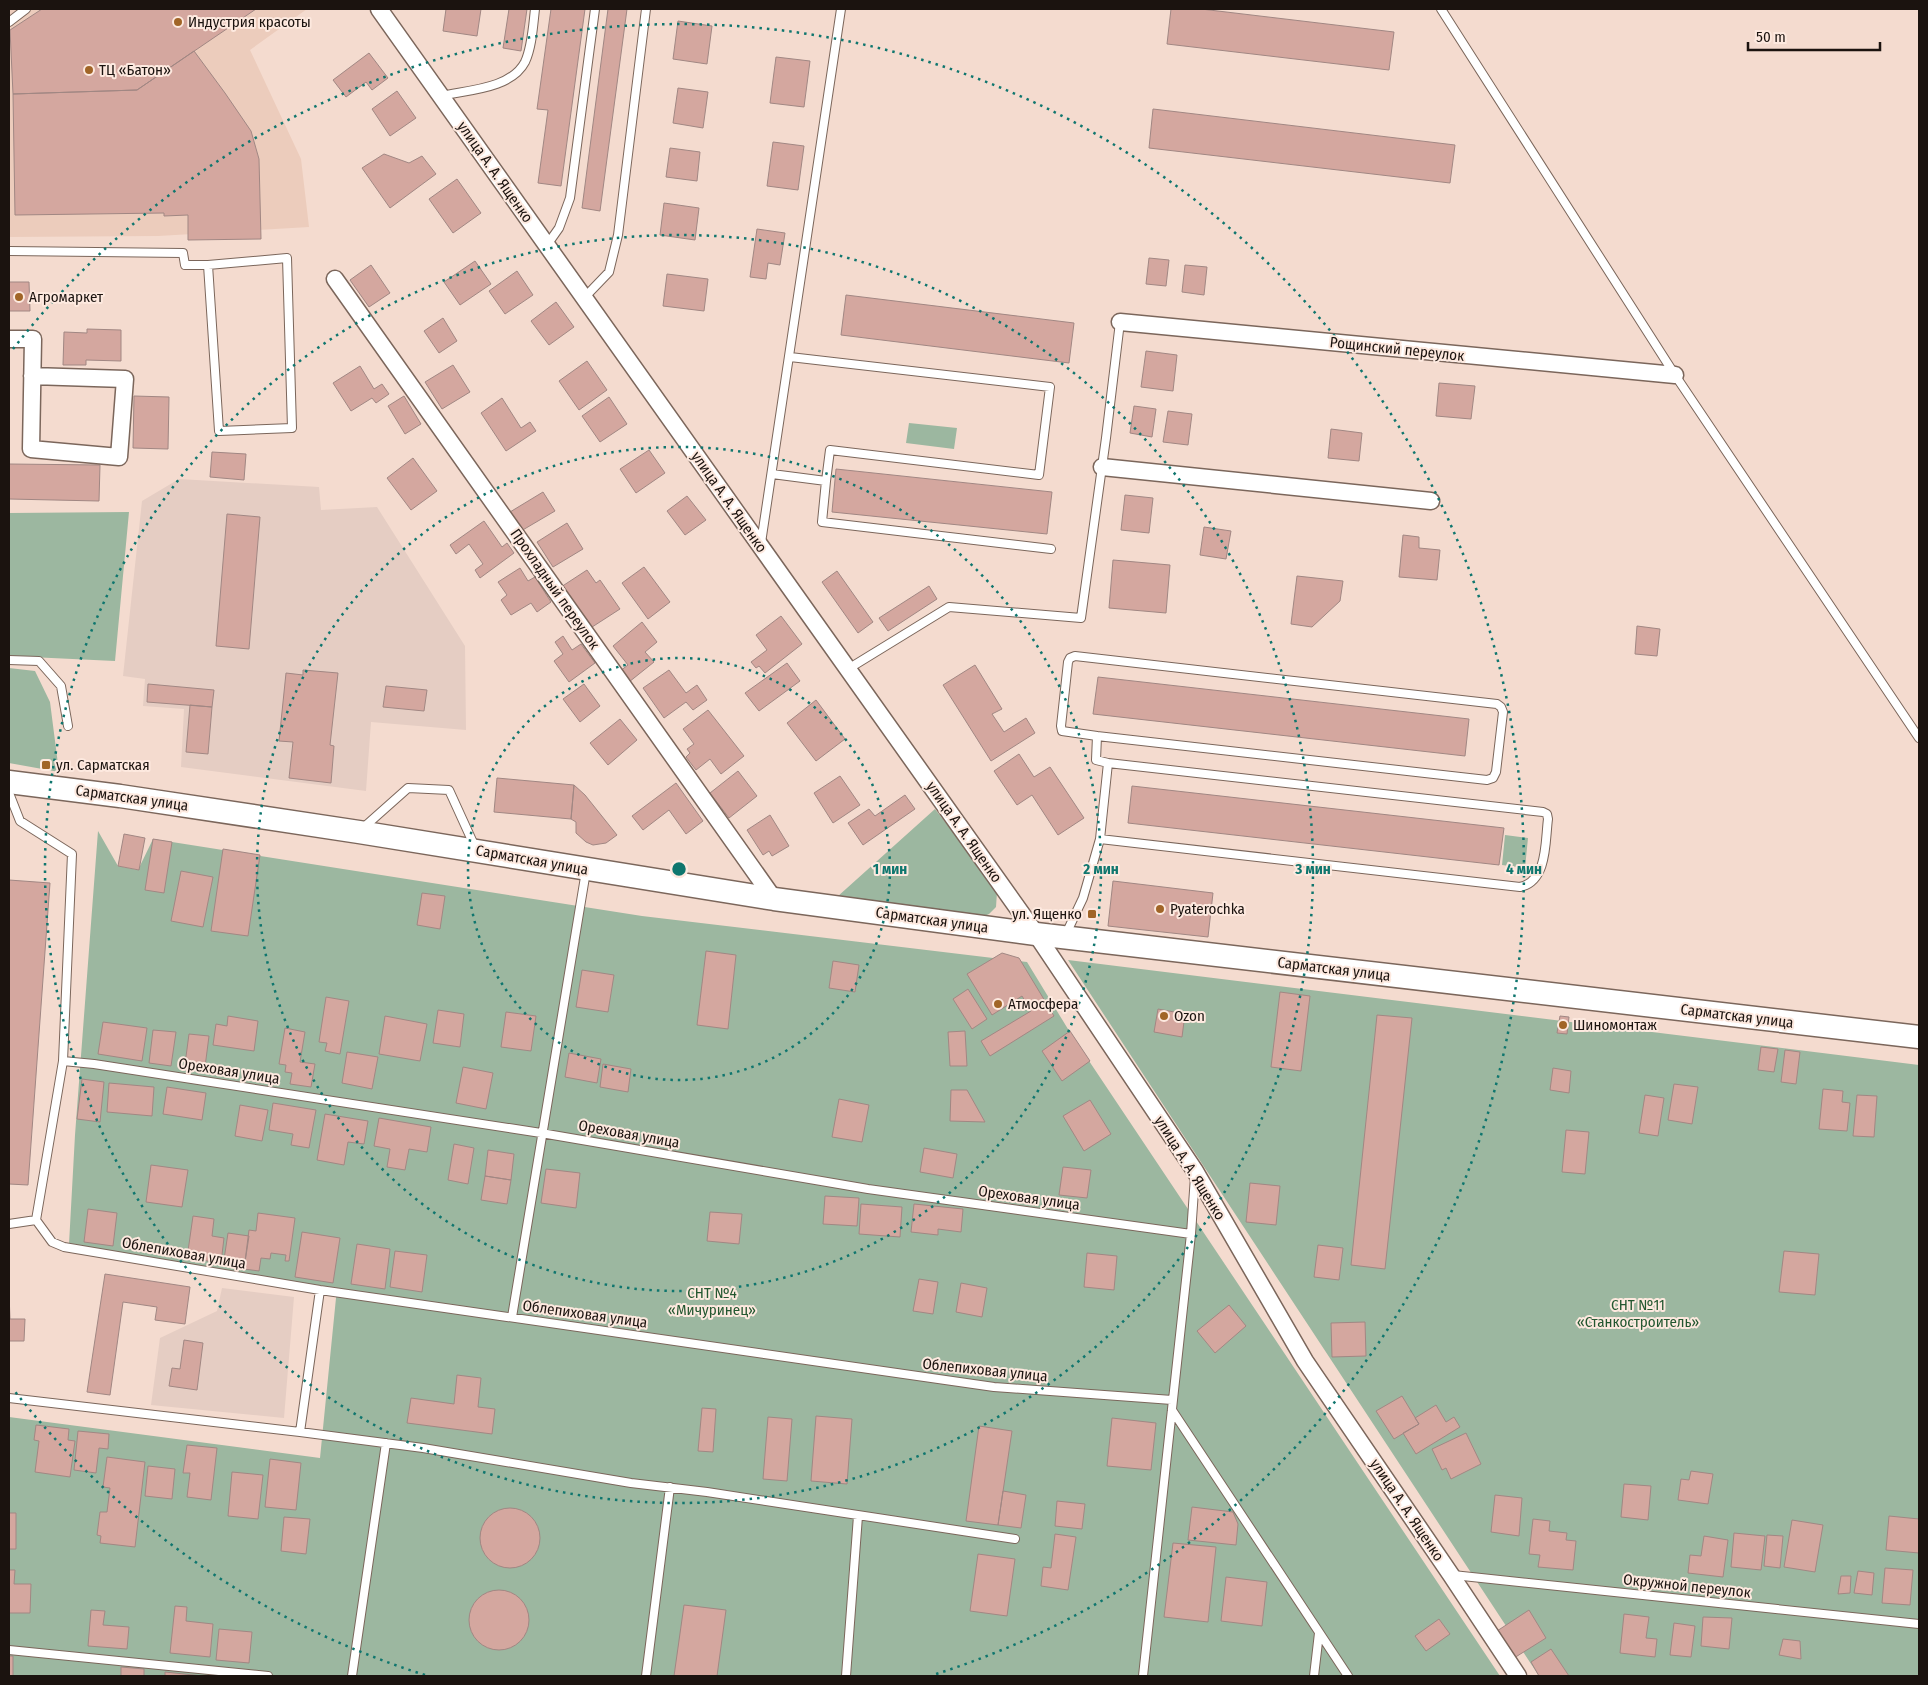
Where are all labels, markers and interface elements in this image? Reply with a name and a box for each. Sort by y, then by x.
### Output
place label: Индустрия красоты [188,13,311,31]
marker: Индустрия красоты [172,16,184,28]
scale bar [1748,20,1880,52]
text: 50 m [1756,28,1786,46]
place label: ТЦ «Батон» [99,61,171,79]
marker: ТЦ «Батон» [83,64,95,76]
street label: улица А. А. Ященко [453,118,537,226]
place label: Агромаркет [29,288,104,306]
marker: Агромаркет [13,291,25,303]
street label: Рощинский переулок [1329,333,1465,365]
street label: улица А. А. Ященко [687,448,771,556]
street label: Прохладный переулок [507,525,603,653]
place label: ул. Сарматская [56,756,150,774]
marker: ул. Сарматская [40,759,52,771]
street label: улица А. А. Ященко [922,778,1006,886]
street label: Сарматская улица [74,781,190,815]
street label: Сарматская улица [474,841,590,879]
centre of rings [670,860,688,878]
text: 1 мин [873,860,907,878]
text: 2 мин [1082,860,1119,878]
text: 3 мин [1294,860,1331,878]
text: 4 мин [1506,860,1542,878]
place label: Pyaterochka [1170,900,1245,918]
street label: Сарматская улица [874,903,990,937]
marker: Pyaterochka [1154,903,1166,915]
place label: ул. Ященко [1012,905,1082,923]
marker: ул. Ященко [1086,908,1098,920]
street label: Сарматская улица [1276,953,1392,985]
place label: Атмосфера [1008,995,1078,1013]
marker: Атмосфера [992,998,1004,1010]
street label: Сарматская улица [1679,1000,1795,1032]
place label: Ozon [1174,1007,1205,1025]
marker: Ozon [1158,1010,1170,1022]
place label: Шиномонтаж [1573,1016,1657,1034]
marker: Шиномонтаж [1557,1019,1569,1031]
street label: Ореховая улица [177,1054,281,1088]
street label: улица А. А. Ященко [1151,1113,1229,1224]
street label: Ореховая улица [577,1116,681,1152]
street label: Ореховая улица [977,1182,1081,1214]
street label: Облепиховая улица [120,1233,248,1273]
park label: СНТ №4 «Мичуринец» [668,1284,756,1319]
street label: Облепиховая улица [521,1296,649,1332]
park label: СНТ №11 «Станкостроитель» [1577,1296,1699,1331]
street label: Облепиховая улица [922,1354,1048,1386]
street label: улица А. А. Ященко [1366,1455,1448,1565]
street label: Окружной переулок [1622,1570,1752,1602]

